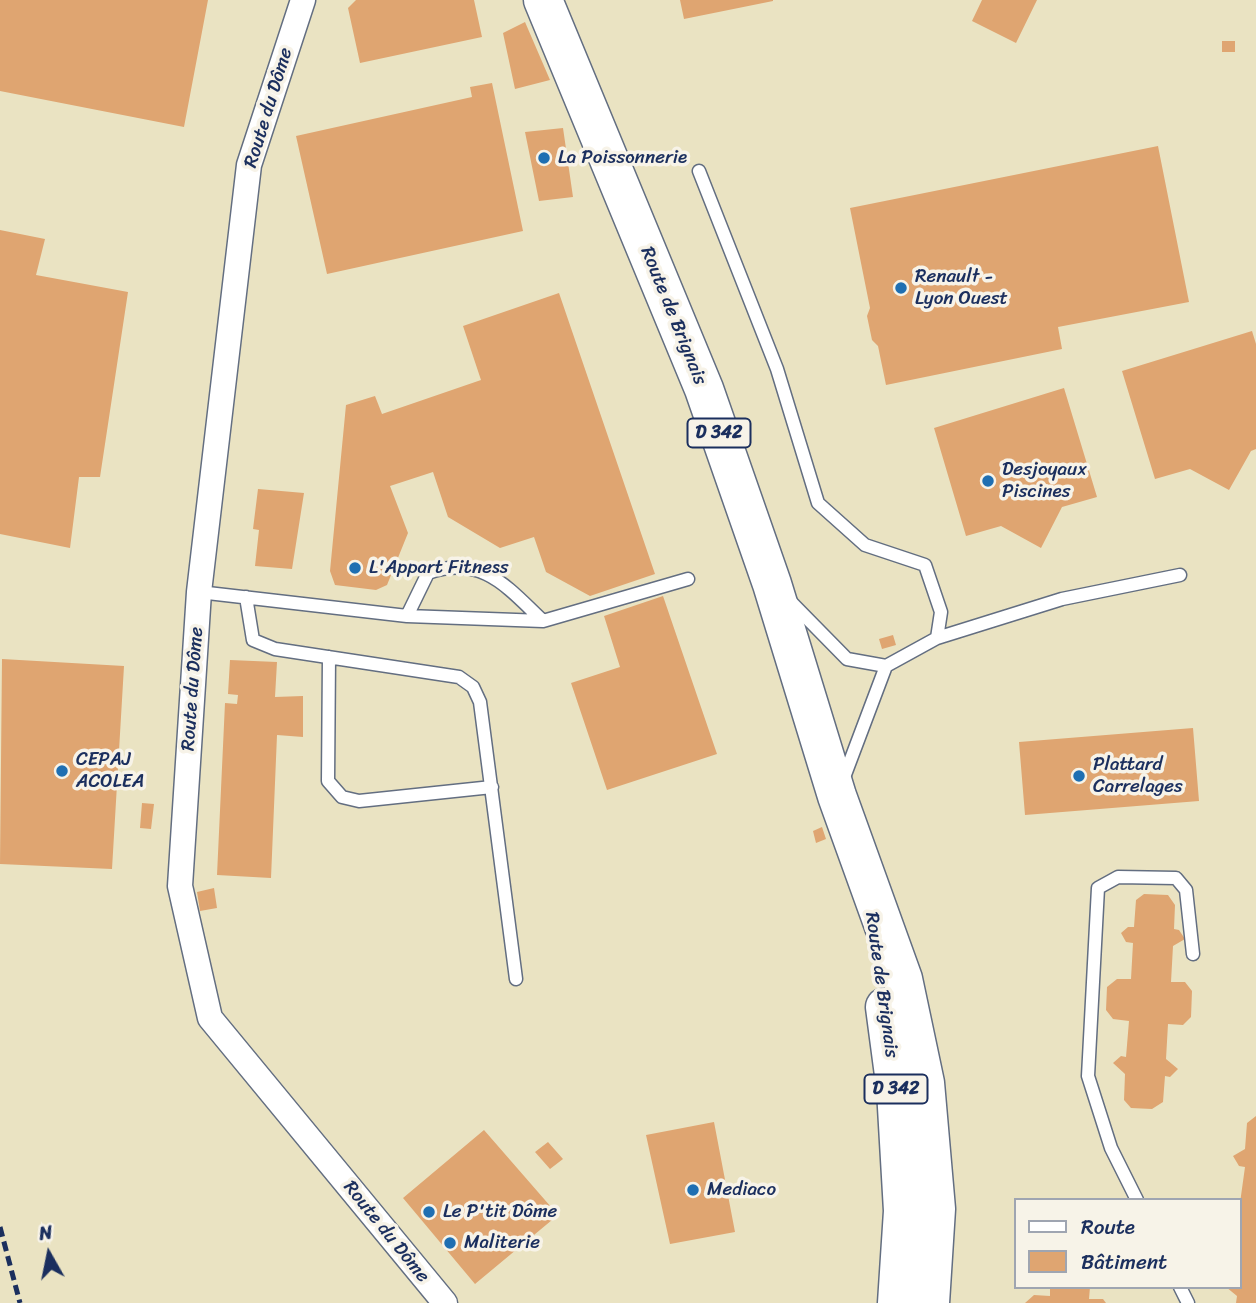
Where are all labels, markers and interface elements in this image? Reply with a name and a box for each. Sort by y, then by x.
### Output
street label: Route du Dôme [240,45,298,171]
place label: La Poissonnerie [558,147,687,169]
marker: La Poissonnerie [536,150,552,166]
street label: Route de Brignais [635,244,711,388]
place label: Renault - Lyon Ouest [915,266,1008,310]
marker: Renault - Lyon Ouest [893,280,909,296]
road number: D 342 [688,418,750,447]
place label: Desjoyaux Piscines [1002,459,1087,503]
marker: Desjoyaux Piscines [980,473,996,489]
place label: L'Appart Fitness [369,557,508,579]
marker: L'Appart Fitness [347,560,363,576]
street label: Route du Dôme [177,626,209,752]
place label: CEPAJ ACOLEA [76,749,144,793]
place label: Plattard Carrelages [1093,754,1183,798]
marker: CEPAJ ACOLEA [54,763,70,779]
marker: Plattard Carrelages [1071,768,1087,784]
street label: Route de Brignais [859,911,903,1059]
road number: D 342 [864,1074,928,1104]
street label: Route du Dôme [338,1177,434,1287]
place label: Mediaco [707,1179,776,1201]
marker: Mediaco [685,1182,701,1198]
legend [1014,1198,1242,1289]
place label: Le P'tit Dôme [443,1201,557,1223]
marker: Le P'tit Dôme [421,1204,437,1220]
text: Route [1081,1208,1135,1246]
text: N [37,1215,55,1250]
north arrow [14,1219,84,1289]
place label: Maliterie [464,1232,540,1254]
marker: Maliterie [442,1235,458,1251]
text: Bâtiment [1081,1243,1167,1281]

